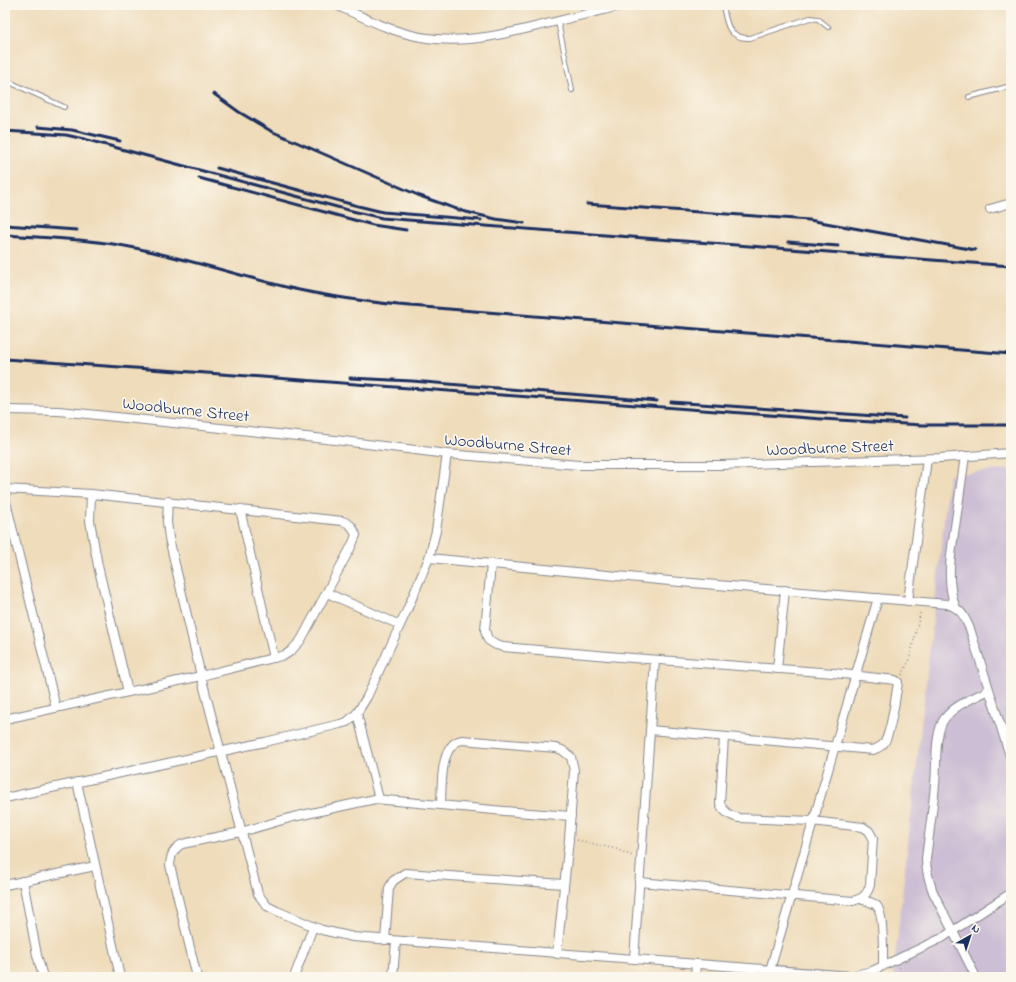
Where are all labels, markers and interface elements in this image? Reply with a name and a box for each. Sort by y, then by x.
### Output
street label: Woodburne Street [121,391,251,430]
street label: Woodburne Street [443,427,573,464]
street label: Woodburne Street [766,434,894,463]
north arrow [950,916,990,956]
text: N [968,920,984,938]

